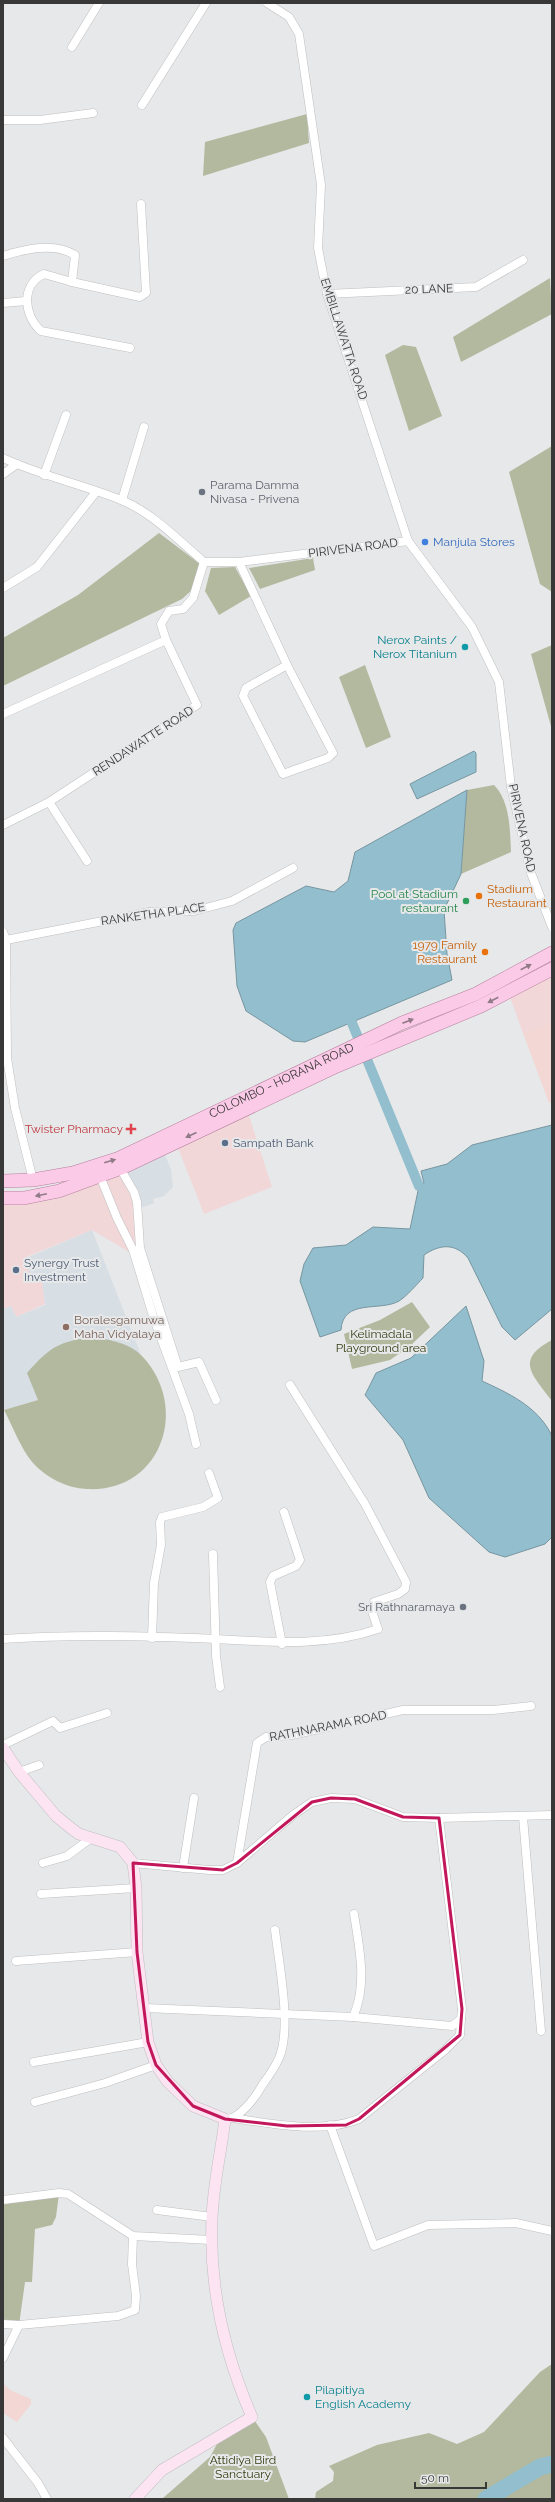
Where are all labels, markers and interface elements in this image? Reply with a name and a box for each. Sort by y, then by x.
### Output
street label: EMBILLAWATTA ROAD [318,276,370,402]
street label: 20 LANE [405,281,453,297]
place label: Parama Damma Nivasa - Privena [210,478,299,506]
marker: Parama Damma Nivasa - Privena [197,487,207,497]
place label: Manjula Stores [433,535,515,549]
street label: PIRIVENA ROAD [307,536,399,560]
marker: Manjula Stores [420,537,430,547]
place label: Nerox Paints / Nerox Titanium [373,633,457,661]
marker: Nerox Paints / Nerox Titanium [460,642,470,652]
street label: RENDAWATTE ROAD [90,703,196,779]
street label: PIRIVENA ROAD [506,783,538,874]
place label: Stadium Restaurant [487,882,547,910]
place label: Pool at Stadium restaurant [371,887,458,915]
marker: Stadium Restaurant [474,891,484,901]
marker: Pool at Stadium restaurant [461,896,471,906]
street label: RANKETHA PLACE [100,900,206,928]
place label: 1979 Family Restaurant [412,938,477,966]
marker: 1979 Family Restaurant [480,947,490,957]
one-way arrow [521,964,532,970]
one-way arrow [487,997,499,1003]
one-way arrow [403,1017,415,1023]
street label: COLOMBO - HORANA ROAD [207,1040,356,1121]
place label: Twister Pharmacy [25,1122,123,1136]
marker: Twister Pharmacy [126,1124,136,1134]
one-way arrow [185,1132,196,1138]
place label: Sampath Bank [233,1136,314,1150]
marker: Sampath Bank [220,1138,230,1148]
one-way arrow [104,1158,116,1164]
one-way arrow [35,1193,47,1199]
place label: Synergy Trust Investment [24,1256,99,1284]
marker: Synergy Trust Investment [11,1265,21,1275]
place label: Boralesgamuwa Maha Vidyalaya [74,1313,164,1341]
marker: Boralesgamuwa Maha Vidyalaya [61,1322,71,1332]
park label: Kelimadala Playground area [336,1327,426,1355]
place label: Sri Rathnaramaya [358,1600,455,1614]
marker: Sri Rathnaramaya [458,1602,468,1612]
street label: RATHNARAMA ROAD [268,1708,388,1744]
place label: Pilapitiya English Academy [315,2383,411,2411]
marker: Pilapitiya English Academy [302,2392,312,2402]
park label: Attidiya Bird Sanctuary [210,2453,276,2481]
scale bar [415,2464,486,2490]
text: 50 m [421,2471,449,2485]

